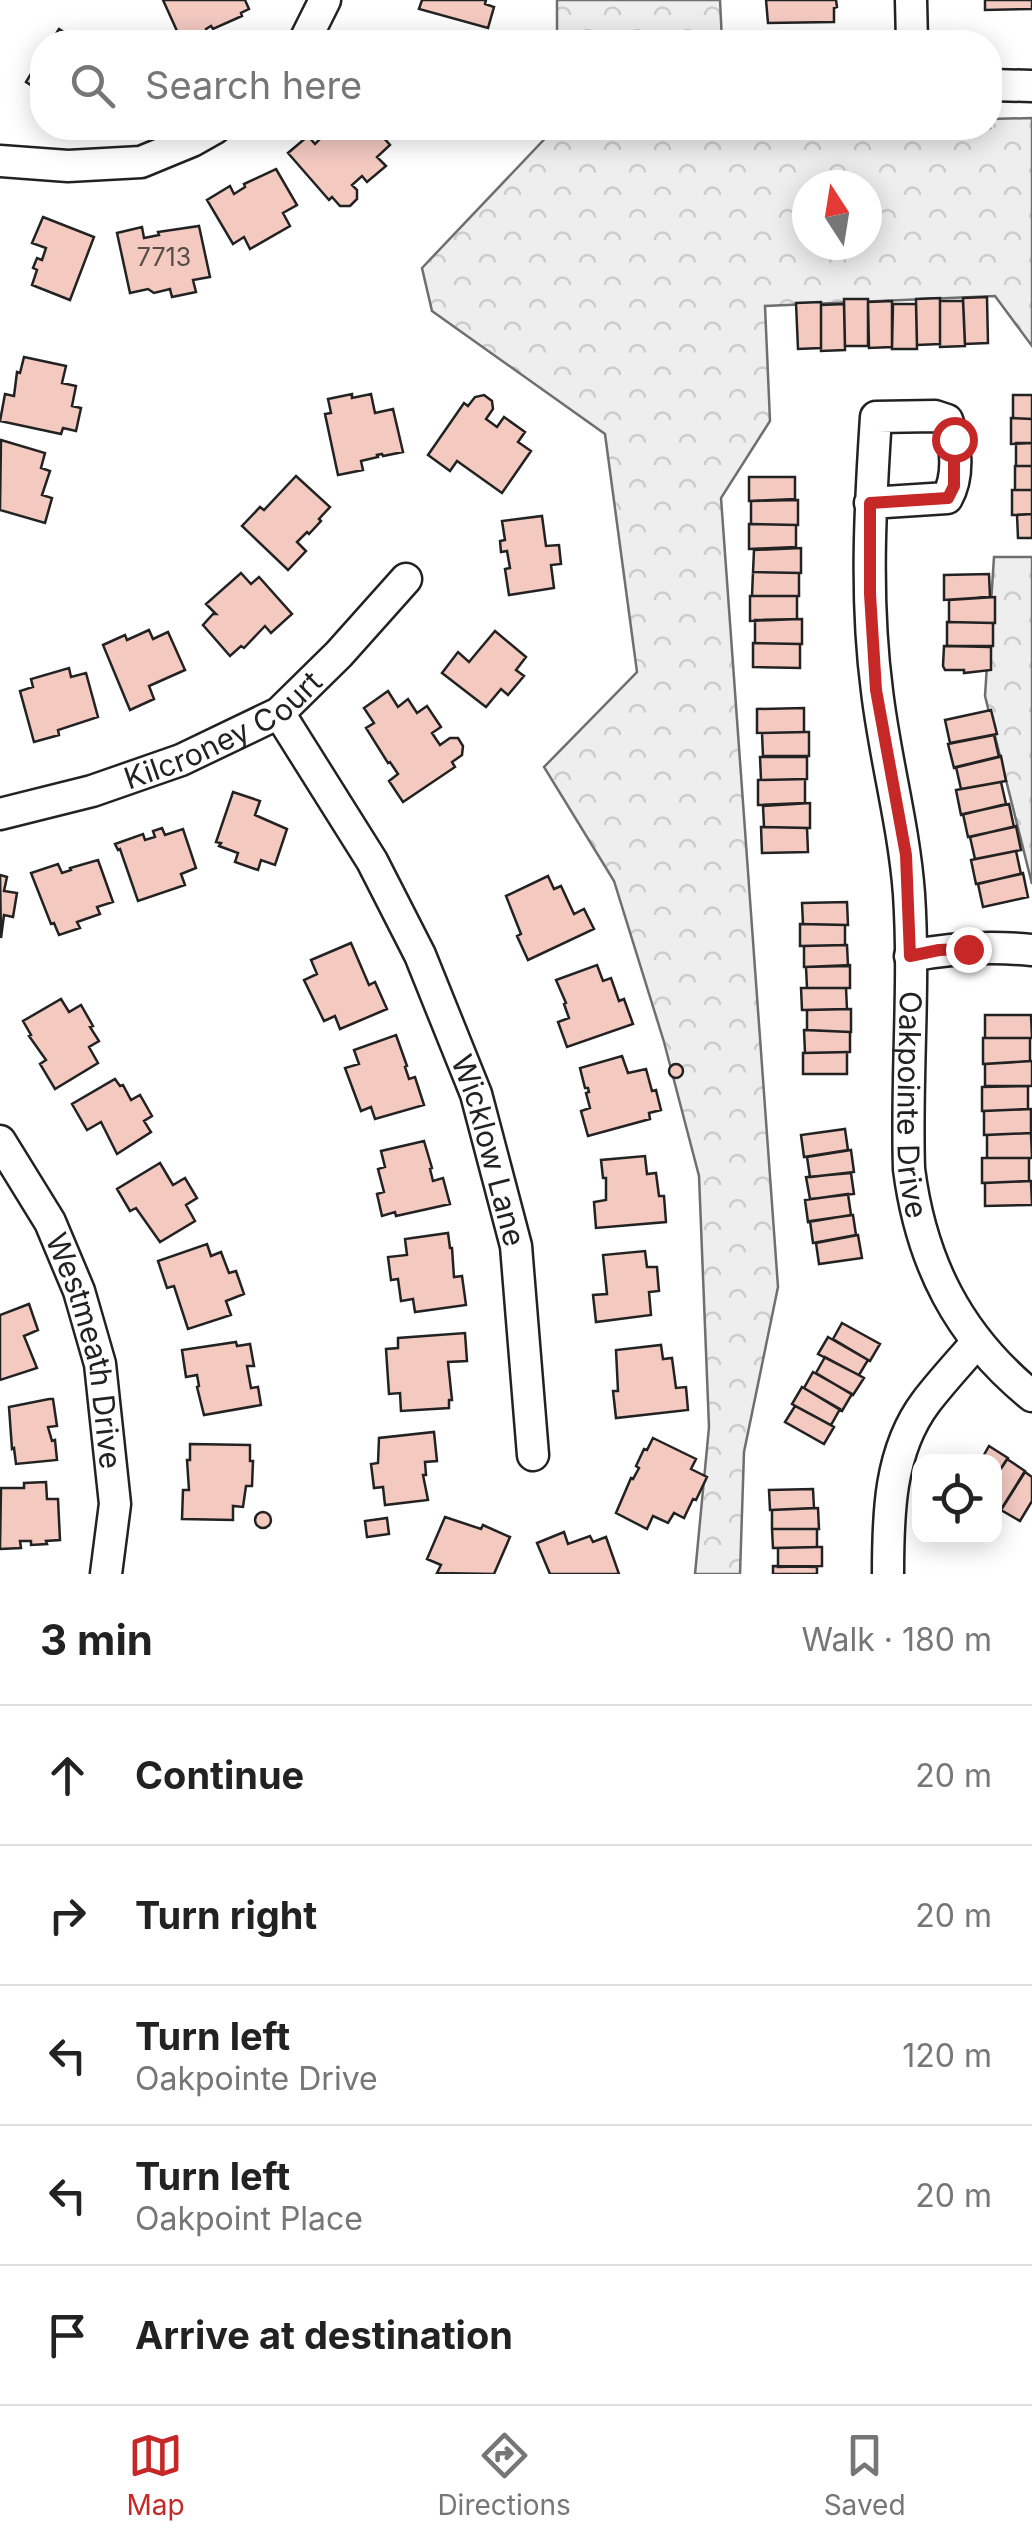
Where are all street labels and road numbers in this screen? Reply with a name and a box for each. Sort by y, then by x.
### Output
street label: Kilcroney Court [119,663,329,796]
street label: Oakpointe Drive [890,991,936,1222]
street label: Wicklow Lane [444,1049,533,1250]
street label: Westmeath Drive [39,1227,129,1471]

